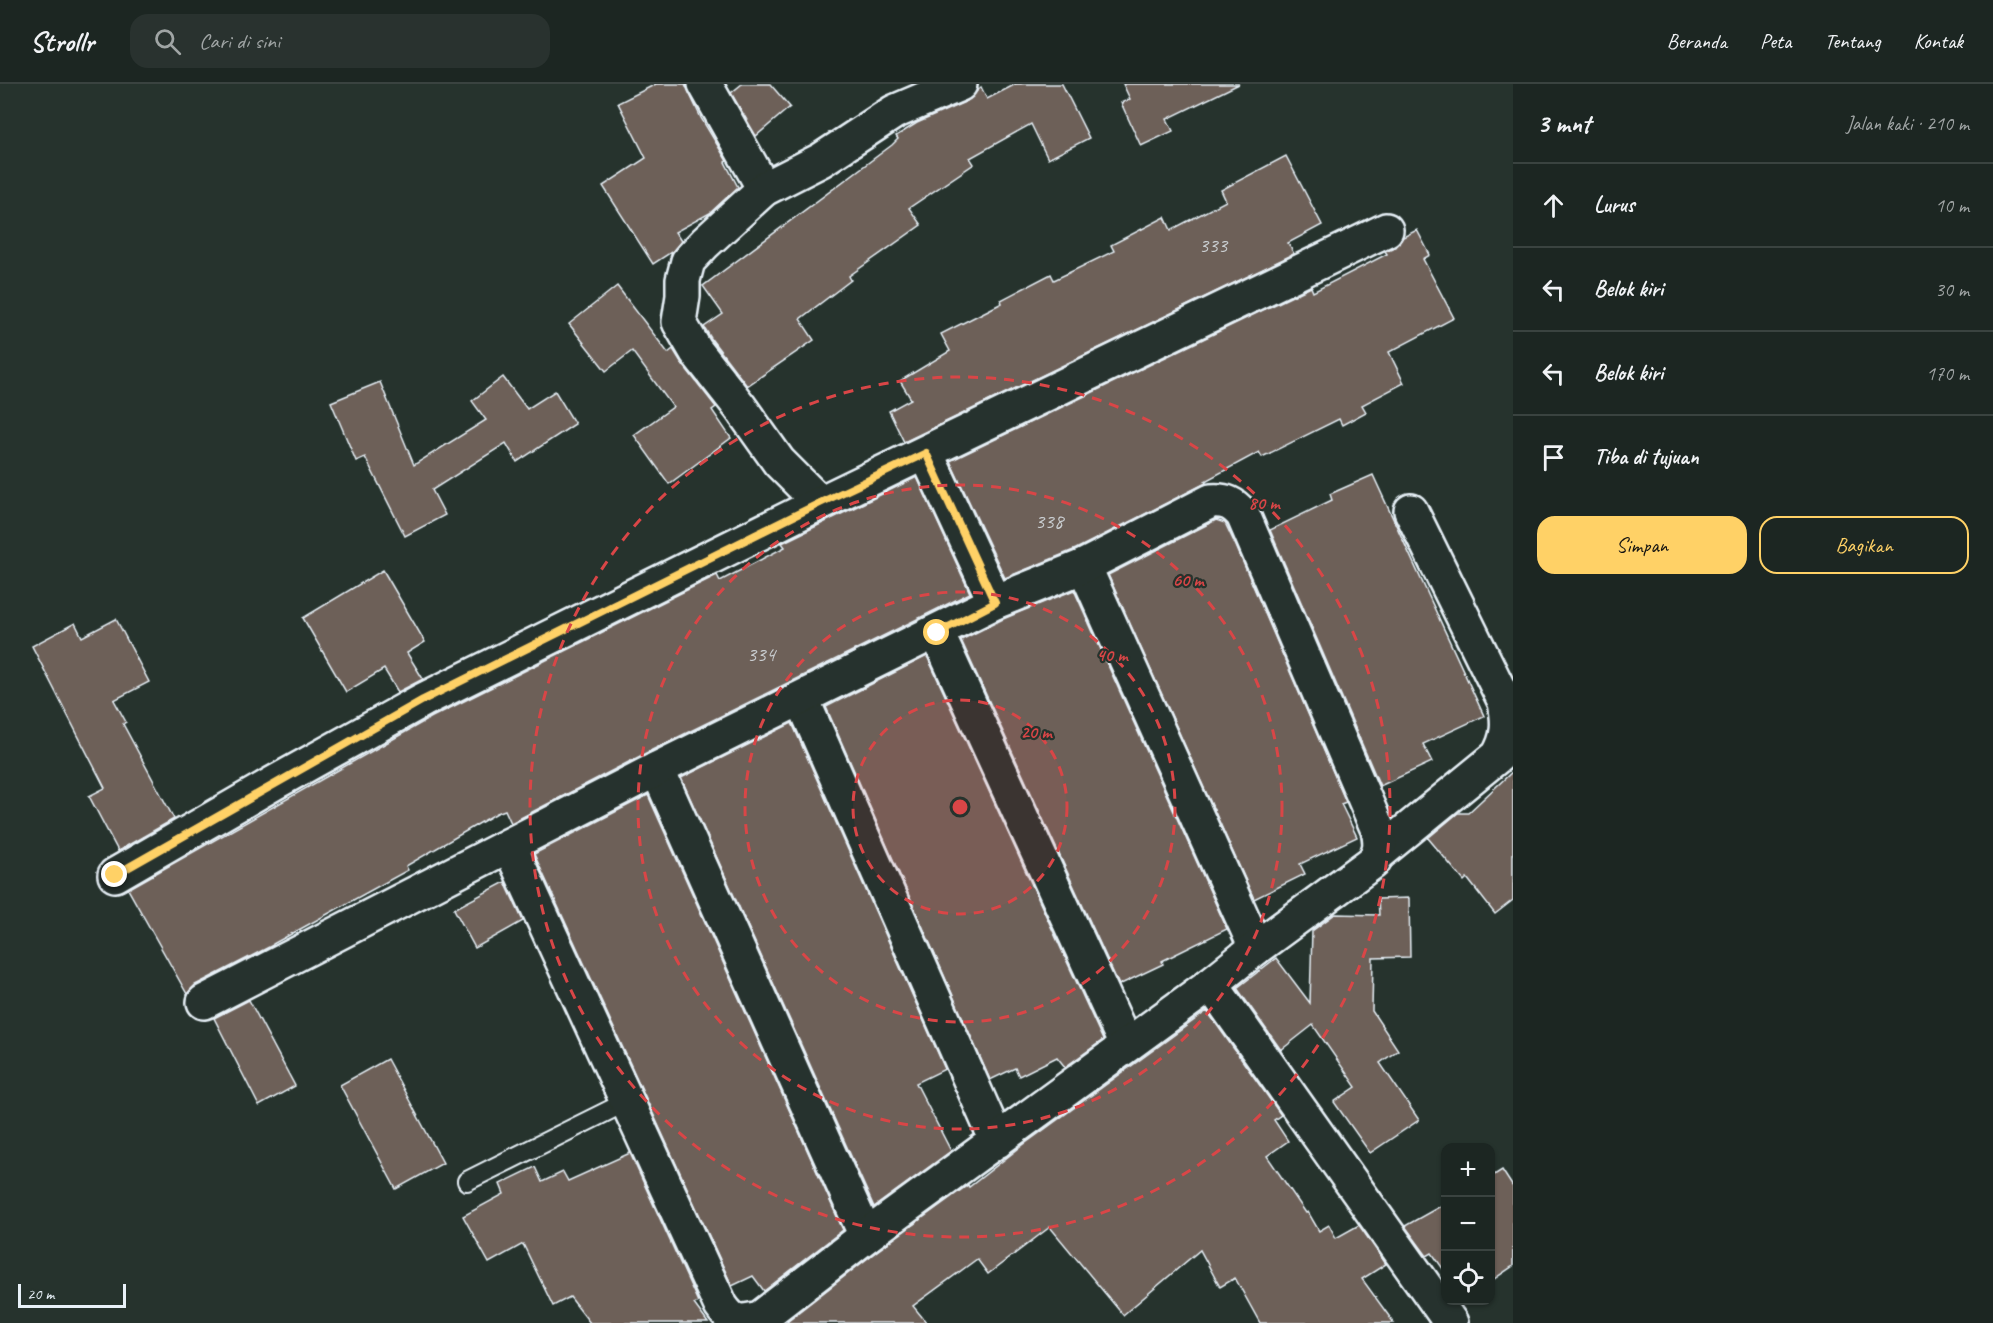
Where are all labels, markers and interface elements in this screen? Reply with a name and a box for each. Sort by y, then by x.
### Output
search box [130,14,550,68]
text: Strollr [30,24,94,59]
icon: search [151,25,184,58]
text: Cari di sini [199,27,280,55]
text: Beranda [1667,28,1727,54]
text: Peta [1760,28,1791,54]
text: Tentang [1824,28,1881,54]
text: Kontak [1914,28,1963,54]
text: 3 mnt [1537,107,1590,140]
text: Jalan kaki · 210 m [1846,111,1969,136]
icon: ahead [1537,189,1570,222]
text: Lurus [1594,191,1634,219]
text: 10 m [1935,193,1969,218]
house number: 333 [1199,232,1229,258]
icon: left [1537,273,1570,306]
text: Belok kiri [1594,275,1663,303]
text: 30 m [1935,277,1969,302]
icon: left [1537,357,1570,390]
text: Belok kiri [1594,359,1663,387]
text: 170 m [1926,361,1969,386]
icon: arrive [1537,441,1570,474]
text: Tiba di tujuan [1594,443,1699,471]
text: 80 m [1249,492,1281,514]
house number: 338 [1035,508,1066,534]
button: Simpan [1537,516,1747,574]
button: Bagikan [1759,516,1969,574]
text: 60 m [1172,569,1205,591]
route start [923,619,949,645]
house number: 334 [747,641,778,667]
text: 40 m [1097,644,1129,666]
text: 20 m [1021,721,1053,743]
centre of rings [950,797,970,817]
route end [101,861,127,887]
map controls [1441,1143,1495,1305]
button: + [1441,1143,1495,1197]
button: − [1441,1197,1495,1251]
button: locate [1441,1251,1495,1305]
scale bar [18,1281,126,1308]
text: 20 m [27,1284,54,1304]

